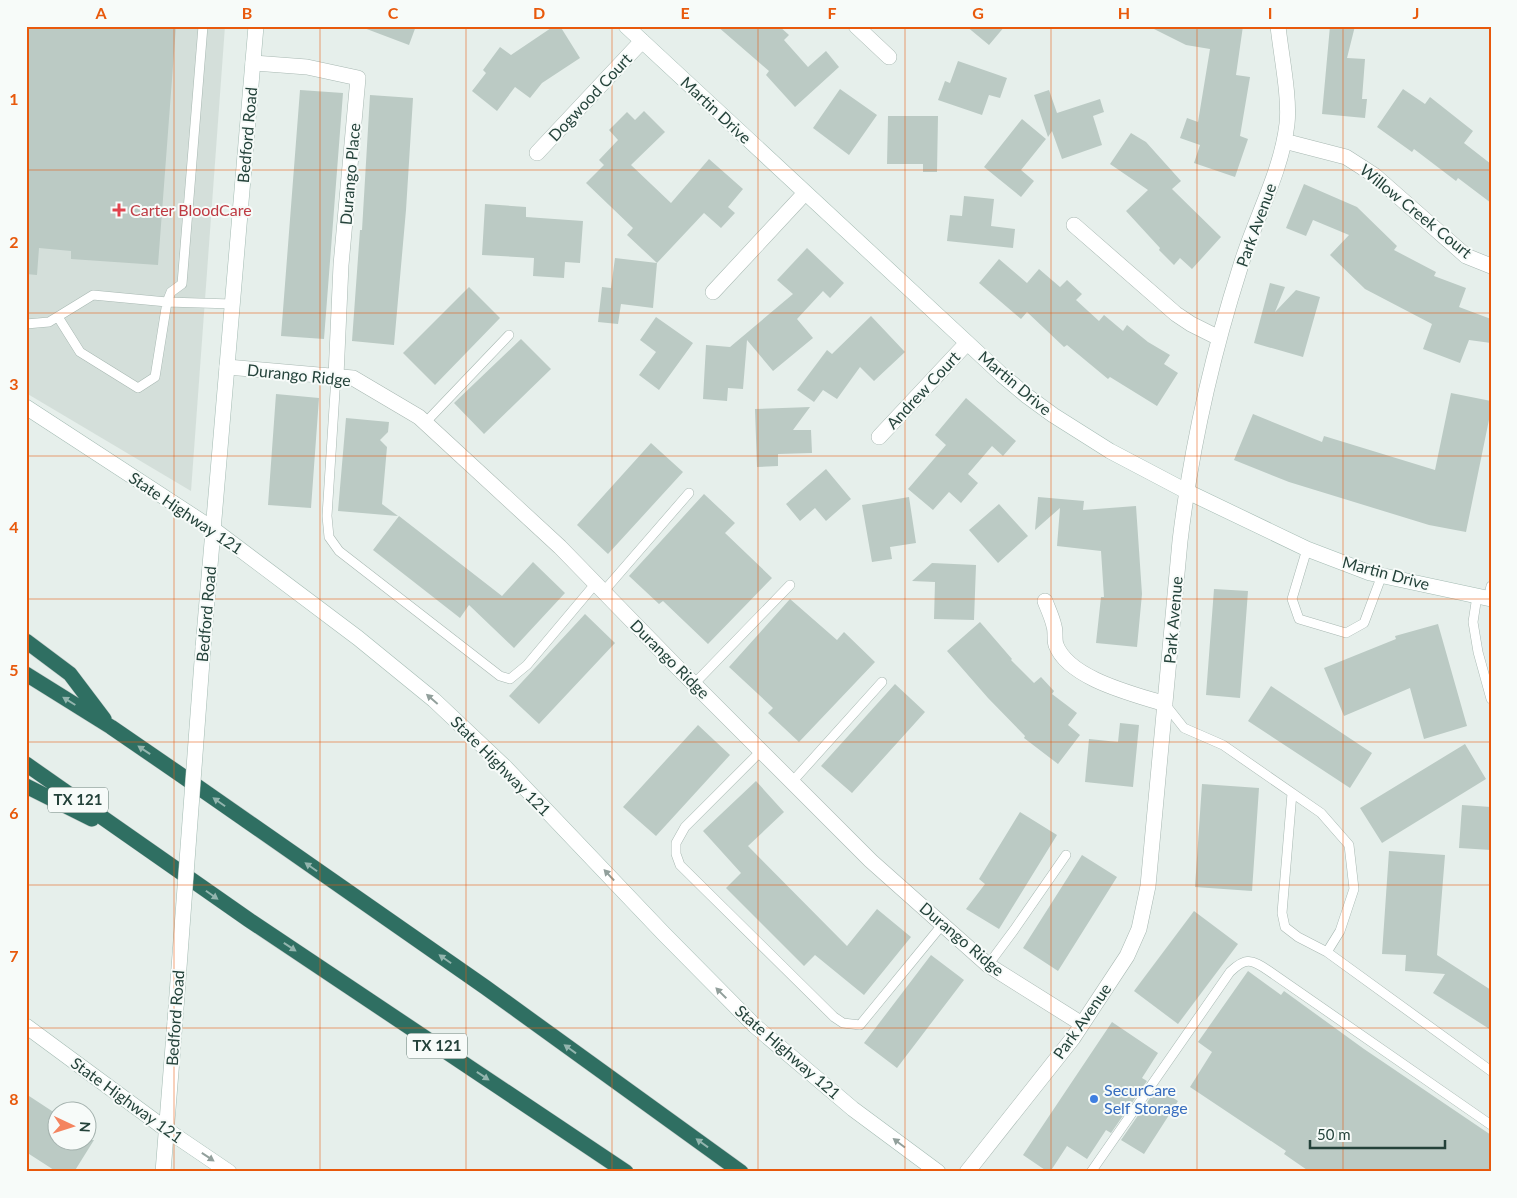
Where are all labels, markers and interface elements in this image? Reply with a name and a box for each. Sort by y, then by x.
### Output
text: A [94,3,107,22]
text: B [242,3,252,22]
text: C [388,3,399,22]
text: D [533,3,545,22]
text: E [680,3,690,22]
text: F [827,3,837,22]
text: G [972,3,984,22]
text: H [1118,3,1130,22]
text: I [1268,3,1272,22]
text: J [1413,3,1419,22]
street label: Dogwood Court [544,49,635,145]
street label: Martin Drive [677,72,756,147]
street label: Bedford Road [233,86,260,184]
text: 1 [9,89,19,108]
street label: Durango Place [336,122,363,226]
street label: Willow Creek Court [1357,160,1476,262]
street label: Park Avenue [1232,180,1279,269]
place label: Carter BloodCare [130,200,252,219]
marker: Carter BloodCare [112,203,126,217]
text: 2 [9,232,19,251]
street label: Andrew Court [882,347,964,432]
street label: Martin Drive [975,347,1056,419]
street label: Durango Ridge [246,360,352,389]
text: 3 [9,374,19,393]
street label: State Highway 121 [126,467,247,558]
text: 4 [9,517,19,536]
street label: Martin Drive [1340,552,1432,593]
street label: Bedford Road [192,565,219,663]
street label: Park Avenue [1159,575,1186,665]
street label: Durango Ridge [627,615,714,702]
text: 5 [9,660,19,679]
one-way arrow [426,693,439,704]
one-way arrow [63,697,76,706]
street label: State Highway 121 [448,712,555,819]
one-way arrow [137,745,151,755]
road number: TX 121 [48,788,108,812]
one-way arrow [212,797,226,807]
text: 6 [9,803,19,822]
one-way arrow [305,862,318,872]
one-way arrow [603,870,615,882]
one-way arrow [206,890,219,900]
street label: Durango Ridge [916,898,1008,979]
one-way arrow [283,942,296,952]
text: 7 [9,946,19,965]
one-way arrow [438,954,451,964]
street label: Bedford Road [162,969,187,1067]
street label: Park Avenue [1049,979,1115,1062]
one-way arrow [716,987,728,999]
street label: State Highway 121 [732,1001,845,1103]
road number: TX 121 [407,1034,467,1058]
one-way arrow [564,1043,577,1054]
street label: State Highway 121 [68,1053,187,1146]
one-way arrow [476,1071,490,1081]
place label: SecurCare Self Storage [1104,1080,1188,1117]
text: 8 [9,1089,19,1108]
marker: SecurCare Self Storage [1088,1093,1100,1105]
north arrow [48,1100,98,1150]
scale bar [1310,1118,1444,1150]
text: N [77,1121,94,1133]
text: 50 m [1317,1125,1351,1143]
one-way arrow [695,1138,709,1148]
one-way arrow [892,1138,906,1148]
one-way arrow [201,1152,214,1162]

